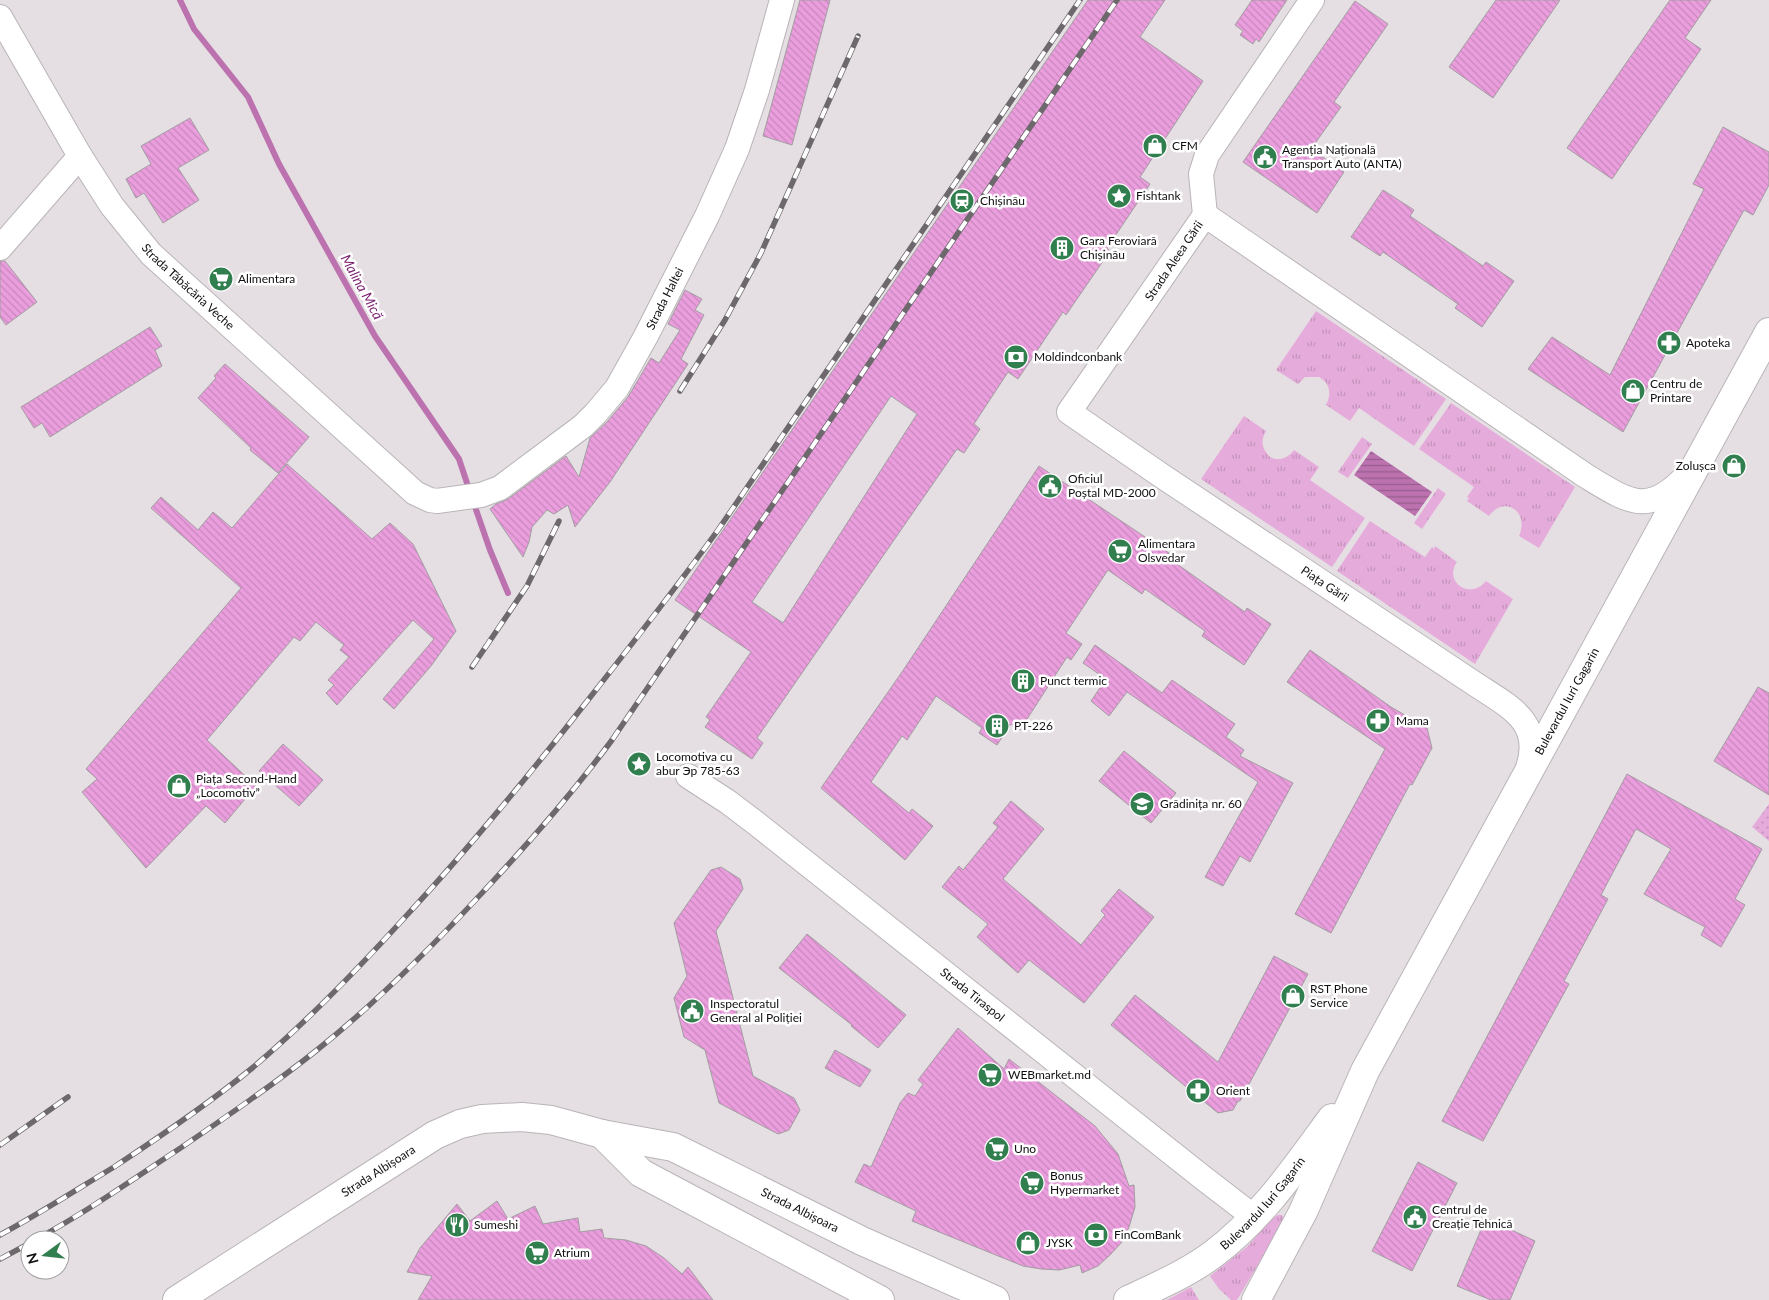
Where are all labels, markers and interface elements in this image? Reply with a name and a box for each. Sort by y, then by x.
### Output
shop icon: CFM [1142,133,1168,159]
place label: CFM [1172,138,1198,153]
place label: Agenția Națională Transport Auto (ANTA) [1282,142,1402,171]
public building icon: Agenția Națională Transport Auto (ANTA) [1252,144,1278,170]
place icon: Fishtank [1106,183,1132,209]
station icon: Chișinău [949,188,975,214]
place label: Fishtank [1136,188,1181,203]
place label: Chișinău [980,193,1025,208]
street label: Strada Aleea Gării [1141,218,1206,304]
place label: Gara Feroviară Chișinău [1080,233,1157,262]
building icon: Gara Feroviară Chișinău [1049,235,1075,261]
street label: Strada Tăbăcăria Veche [139,240,238,333]
water label: Malina Mică [338,251,387,322]
street label: Strada Haltei [642,265,687,332]
supermarket icon: Alimentara [208,266,234,292]
place label: Alimentara [238,271,295,286]
pharmacy icon: Apoteka [1656,330,1682,356]
place label: Apoteka [1686,335,1730,350]
bank icon: Moldindconbank [1003,344,1029,370]
place label: Moldindconbank [1034,349,1123,364]
place label: Centru de Printare [1650,376,1702,405]
shop icon: Centru de Printare [1620,378,1646,404]
shop icon: Zolușca [1721,453,1747,479]
place label: Zolușca [1676,458,1716,473]
place label: Oficiul Poștal MD-2000 [1068,471,1156,500]
public building icon: Oficiul Poștal MD-2000 [1037,473,1063,499]
place label: Alimentara Olsvedar [1138,536,1195,565]
supermarket icon: Alimentara Olsvedar [1107,538,1133,564]
street label: Piața Gării [1298,562,1352,605]
street label: Bulevardul Iuri Gagarin [1531,645,1602,757]
building icon: Punct termic [1010,668,1036,694]
place label: Punct termic [1040,673,1107,688]
pharmacy icon: Mama [1365,708,1391,734]
building icon: PT-226 [984,713,1010,739]
place label: Mama [1396,713,1429,728]
place label: PT-226 [1014,718,1053,733]
place label: Locomotiva cu abur Эр 785-63 [656,749,740,778]
place icon: Locomotiva cu abur Эр 785-63 [626,751,652,777]
place label: Piața Second-Hand „Locomotiv” [196,771,297,800]
shop icon: Piața Second-Hand „Locomotiv” [166,773,192,799]
school or university icon: Grădinița nr. 60 [1129,791,1155,817]
place label: Grădinița nr. 60 [1160,796,1242,811]
street label: Strada Tiraspol [937,964,1008,1025]
place label: RST Phone Service [1310,981,1368,1010]
shop icon: RST Phone Service [1280,983,1306,1009]
place label: Inspectoratul General al Poliției [710,996,802,1025]
public building icon: Inspectoratul General al Poliției [679,998,705,1024]
supermarket icon: WEBmarket.md [977,1062,1003,1088]
place label: WEBmarket.md [1008,1067,1091,1082]
pharmacy icon: Orient [1185,1078,1211,1104]
place label: Orient [1216,1083,1251,1098]
supermarket icon: Uno [984,1136,1010,1162]
place label: Uno [1014,1141,1036,1156]
street label: Strada Albișoara [338,1142,418,1200]
street label: Bulevardul Iuri Gagarin [1217,1154,1308,1253]
place label: Bonus Hypermarket [1050,1168,1120,1197]
supermarket icon: Bonus Hypermarket [1019,1170,1045,1196]
street label: Strada Albișoara [759,1184,841,1235]
place label: Centrul de Creație Tehnică [1432,1202,1513,1231]
public building icon: Centrul de Creație Tehnică [1402,1204,1428,1230]
restaurant icon: Sumeshi [444,1212,470,1238]
place label: Sumeshi [474,1217,518,1232]
bank icon: FinComBank [1083,1222,1109,1248]
place label: FinComBank [1114,1227,1182,1242]
north arrow [20,1230,70,1280]
shop icon: JYSK [1015,1230,1041,1256]
place label: JYSK [1046,1235,1073,1250]
supermarket icon: Atrium [524,1240,550,1266]
place label: Atrium [554,1245,590,1260]
text: N [22,1251,42,1266]

